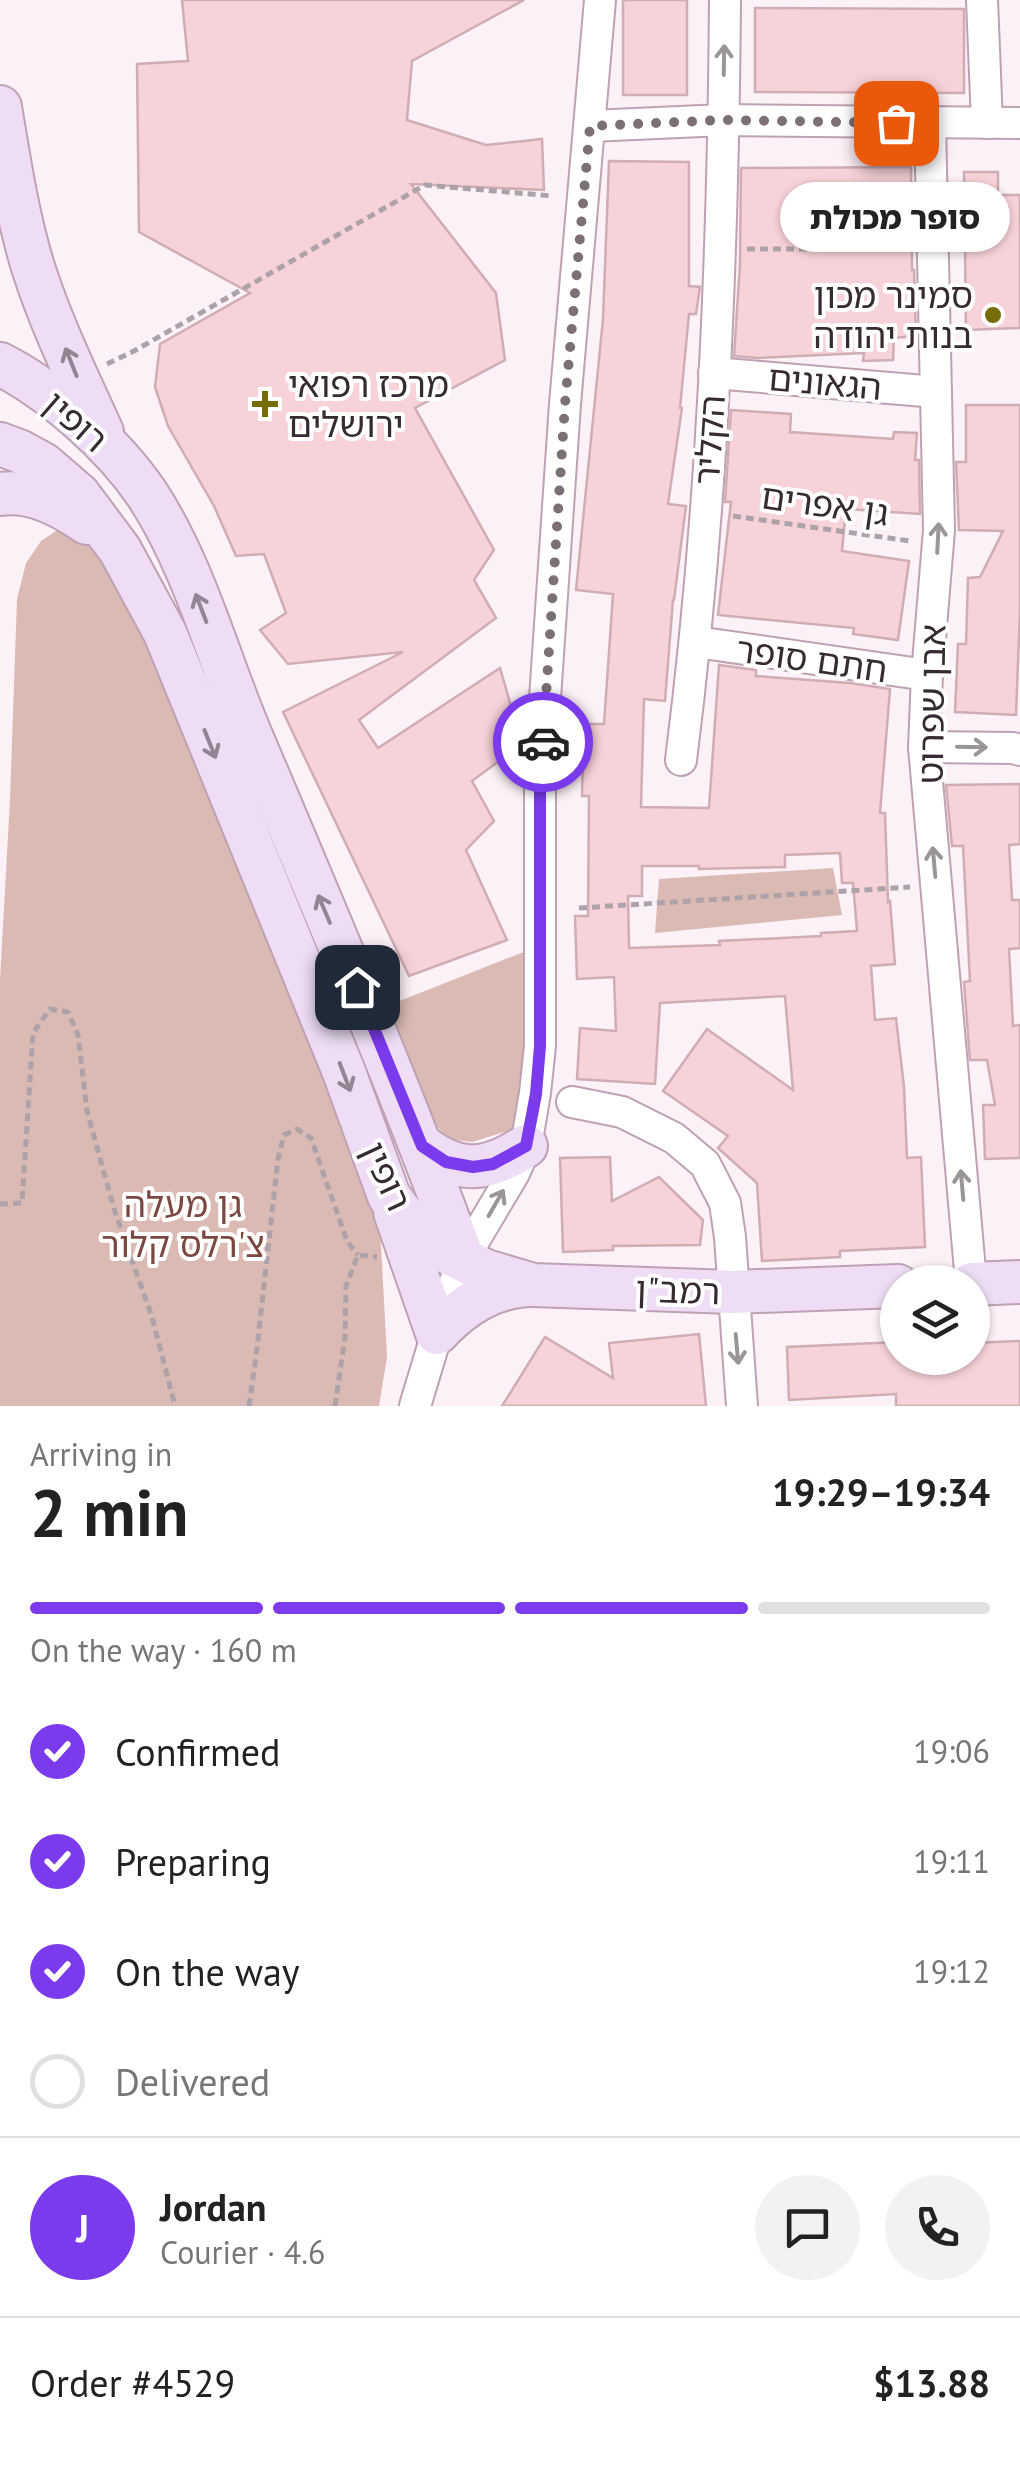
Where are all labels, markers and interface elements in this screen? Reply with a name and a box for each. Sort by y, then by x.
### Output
one-way arrow [715,45,734,77]
pin [854,81,939,166]
icon: bag [869,96,924,151]
callout: סופר מכולת [781,183,1011,253]
text: סופר מכולת [810,196,980,238]
place label: סמינר מכון בנות יהודה [814,272,973,358]
marker: סמינר מכון בנות יהודה [982,304,1004,326]
one-way arrow [61,347,79,378]
street label: הגאונים [766,354,884,410]
place label: מרכז רפואי ירושלים [288,361,449,447]
street label: רופין [34,380,118,462]
marker: מרכז רפואי ירושלים [252,391,278,417]
street label: הקליר [683,393,735,487]
street label: גן אפרים [758,472,892,536]
one-way arrow [929,522,948,554]
one-way arrow [191,593,209,624]
street label: אבן שפרוט [907,624,955,784]
street label: חתם סופר [733,626,891,692]
courier [493,692,593,792]
icon: car [516,715,571,770]
one-way arrow [202,728,220,758]
one-way arrow [956,738,988,757]
one-way arrow [925,846,944,878]
one-way arrow [314,894,332,925]
pin [315,945,400,1030]
icon: home [330,960,385,1015]
one-way arrow [338,1061,356,1092]
street label: רופין [351,1134,423,1218]
one-way arrow [953,1170,972,1202]
park label: גן מעלה צ'רלס קלור [101,1181,265,1267]
one-way arrow [486,1190,506,1218]
map controls [880,1265,990,1375]
button: layers [880,1265,990,1375]
street label: רמב"ן [635,1266,721,1314]
one-way arrow [728,1333,747,1365]
text: Arriving in [30,1433,172,1475]
text: 19:29–19:34 [772,1467,990,1516]
text: 2 min [30,1470,189,1554]
text: On the way · 160 m [30,1629,297,1671]
icon: check [30,1724,85,1779]
text: Confirmed [115,1727,281,1776]
text: 19:06 [913,1730,990,1772]
icon: check [30,1834,85,1889]
text: Preparing [115,1837,271,1886]
text: 19:11 [913,1840,990,1882]
icon: check [30,1944,85,1999]
text: On the way [115,1947,300,1996]
text: 19:12 [913,1950,990,1992]
text: Delivered [115,2057,270,2106]
button: chat [755,2175,860,2280]
button: phone [885,2175,990,2280]
text: Jordan [160,2182,266,2231]
text: J [76,2203,89,2252]
text: Courier · 4.6 [160,2231,326,2273]
text: Order #4529 [30,2358,235,2407]
text: $13.88 [873,2358,990,2407]

